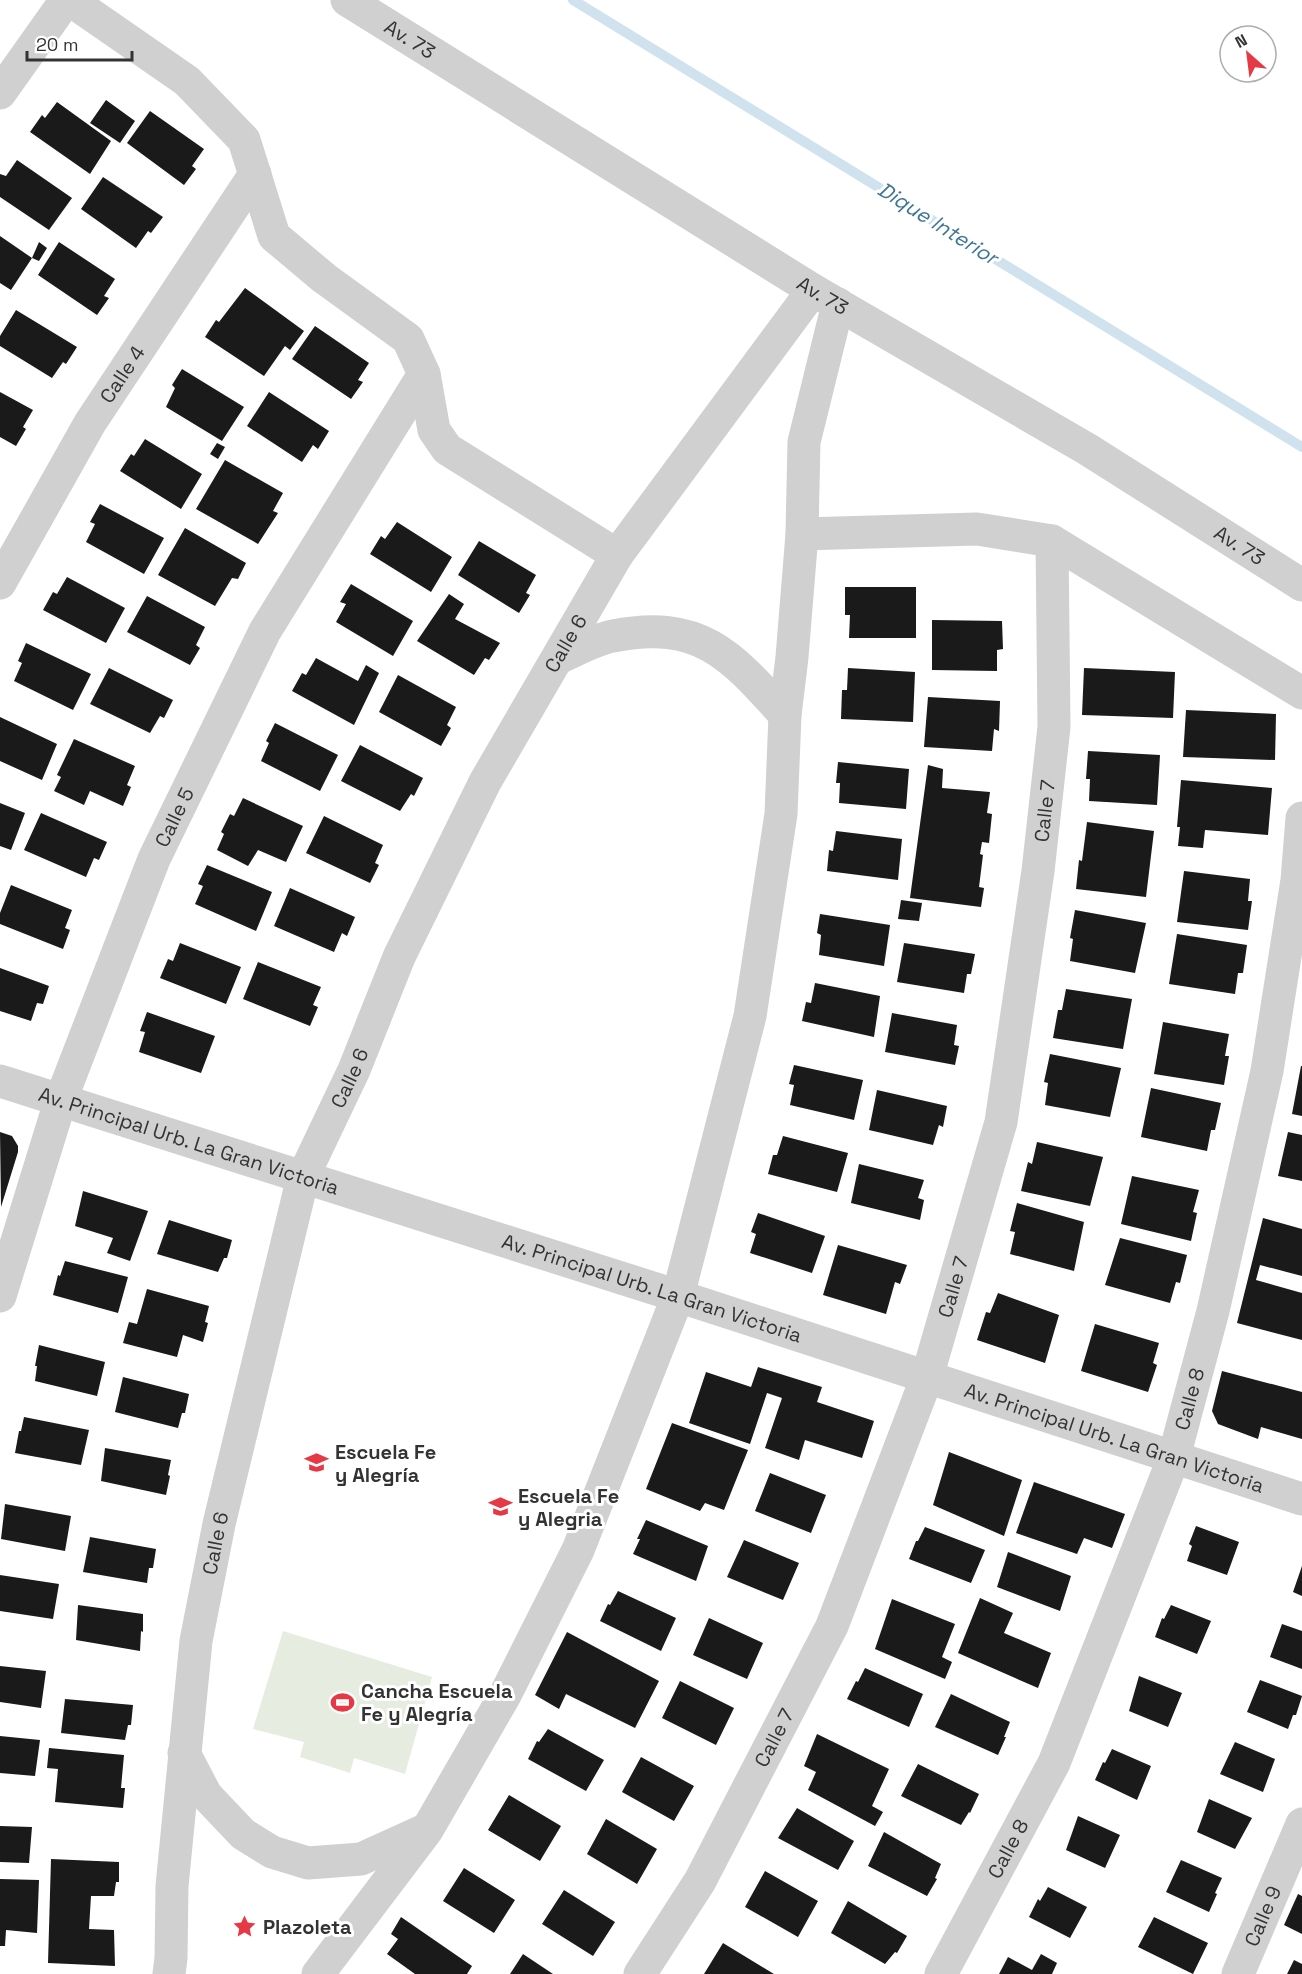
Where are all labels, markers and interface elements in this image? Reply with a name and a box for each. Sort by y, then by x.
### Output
street label: Av. 73 [380,14,440,65]
scale bar [27,24,132,62]
north arrow [1218,24,1278,84]
text: N [1232,29,1251,53]
text: 20 m [36,33,79,56]
water label: Dique Interior [873,175,1005,272]
street label: Av. 73 [792,270,853,321]
street label: Calle 4 [94,341,151,408]
street label: Av. 73 [1209,520,1270,571]
street label: Calle 6 [538,610,593,677]
street label: Calle 7 [1028,778,1061,843]
street label: Calle 5 [149,783,200,851]
street label: Calle 6 [325,1044,374,1112]
street label: Av. Principal Urb. La Gran Victoria [35,1081,342,1201]
street label: Av. Principal Urb. La Gran Victoria [499,1228,805,1348]
street label: Calle 7 [932,1253,974,1321]
street label: Calle 8 [1169,1365,1210,1433]
street label: Av. Principal Urb. La Gran Victoria [961,1377,1267,1499]
place label: Escuela Fe y Alegría [335,1439,436,1488]
school or university icon: Escuela Fe y Alegría [304,1450,330,1476]
place label: Escuela Fe y Alegria [518,1483,619,1532]
school or university icon: Escuela Fe y Alegria [487,1494,513,1520]
street label: Calle 6 [196,1509,234,1577]
place label: Cancha Escuela Fe y Alegría [361,1678,513,1727]
sports icon: Cancha Escuela Fe y Alegría [330,1690,356,1716]
street label: Calle 7 [748,1704,800,1771]
street label: Calle 8 [982,1815,1035,1883]
street label: Calle 9 [1238,1882,1287,1950]
place icon: Plazoleta [232,1914,258,1940]
place label: Plazoleta [263,1914,352,1940]

